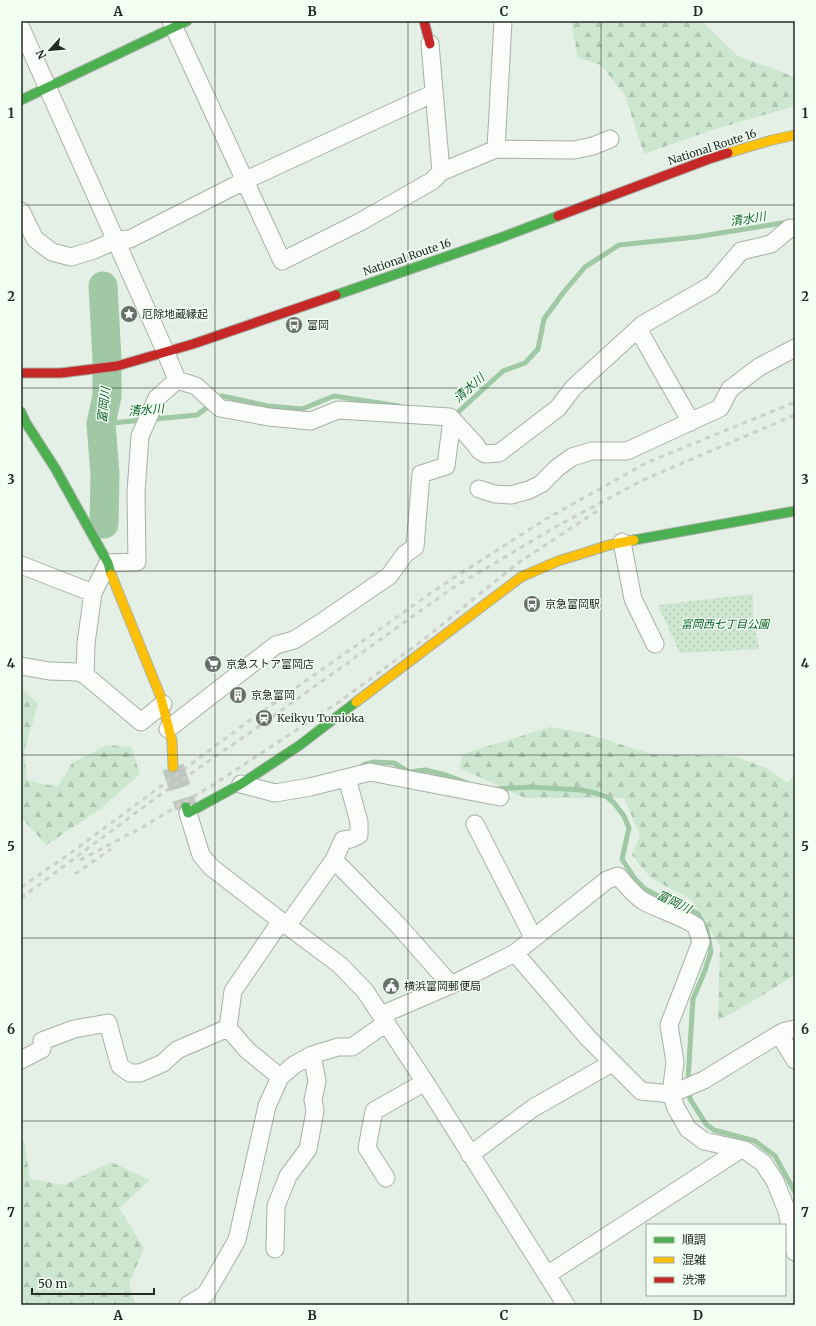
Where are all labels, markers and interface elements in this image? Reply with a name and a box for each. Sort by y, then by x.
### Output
text: A [112,3,123,20]
text: B [307,3,317,20]
text: C [500,3,509,20]
text: D [693,3,703,20]
north arrow [30,30,70,70]
text: N [33,47,49,62]
text: 1 [8,105,14,122]
text: 1 [802,105,808,122]
street label: National Route 16 [666,126,758,168]
water label: 清水川 [729,208,769,229]
street label: National Route 16 [361,235,453,279]
text: 2 [7,288,15,305]
text: 2 [801,288,809,305]
place icon: 厄除地蔵縁起 [119,304,139,324]
place label: 厄除地蔵縁起 [142,307,208,321]
bus stop icon: 富岡 [284,315,304,335]
place label: 富岡 [307,318,329,332]
water label: 清水川 [450,369,489,405]
water label: 富岡川 [94,384,113,424]
water label: 清水川 [127,400,167,419]
text: 3 [7,471,15,488]
text: 3 [801,471,809,488]
bus stop icon: 京急富岡駅 [522,594,542,614]
place label: 京急富岡駅 [545,597,600,611]
park label: 富岡西七丁目公園 [681,617,771,631]
supermarket icon: 京急ストア富岡店 [203,654,223,674]
text: 4 [7,655,16,672]
text: 4 [801,655,810,672]
place label: 京急ストア富岡店 [226,657,314,671]
building icon: 京急富岡 [228,685,248,705]
place label: 京急富岡 [251,688,295,702]
station icon: Keikyu Tomioka [254,708,274,728]
place label: Keikyu Tomioka [277,711,364,725]
text: 5 [7,838,15,855]
text: 5 [801,838,809,855]
water label: 富岡川 [655,887,695,917]
public building icon: 横浜富岡郵便局 [381,976,401,996]
place label: 横浜富岡郵便局 [404,979,481,993]
text: 6 [7,1021,15,1038]
text: 6 [801,1021,809,1038]
text: 7 [7,1204,15,1221]
text: 7 [801,1204,809,1221]
legend [646,1224,786,1296]
text: 順調 [682,1232,706,1247]
text: 混雑 [682,1252,706,1267]
scale bar [32,1270,154,1296]
text: 渋滞 [682,1272,706,1287]
text: 50 m [38,1276,67,1291]
text: A [112,1307,123,1324]
text: B [307,1307,317,1324]
text: C [500,1307,509,1324]
text: D [693,1307,703,1324]

